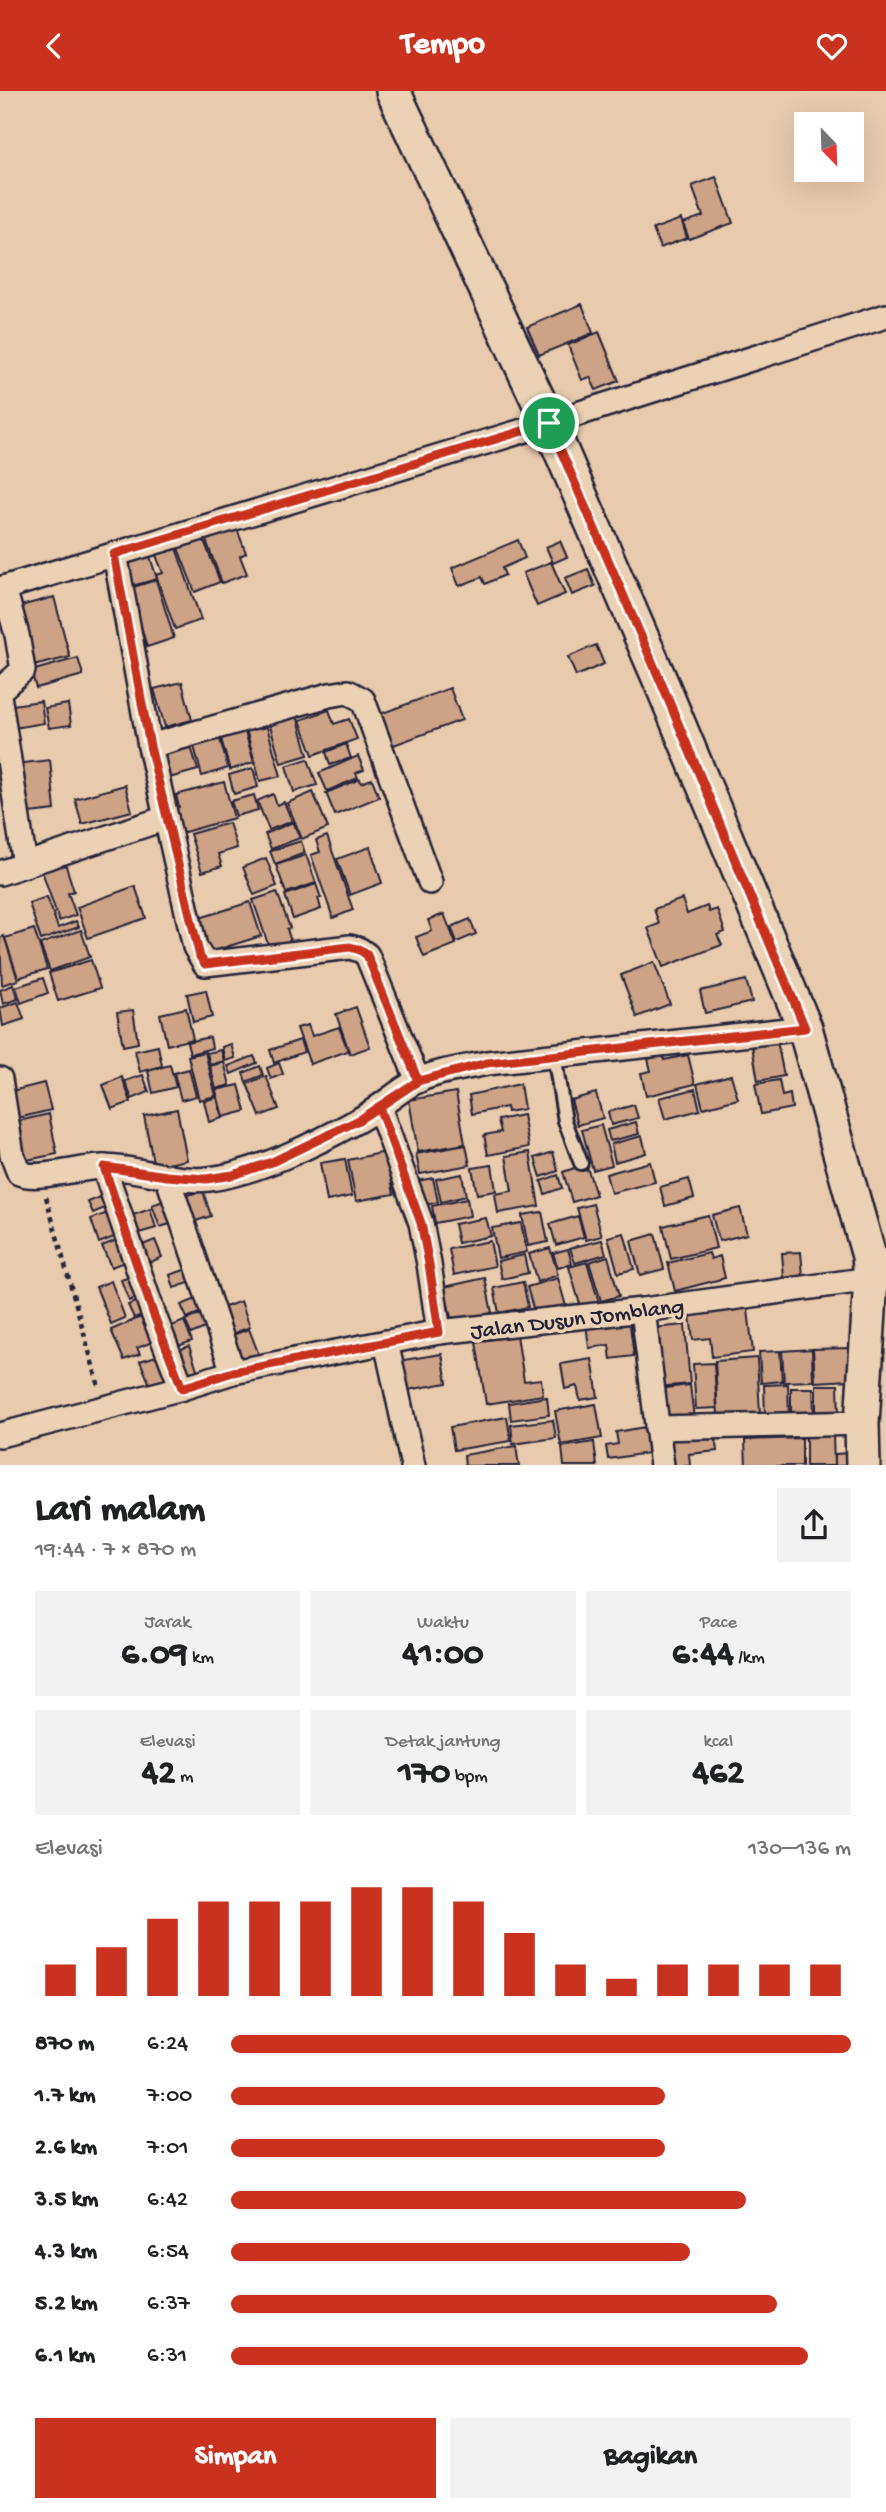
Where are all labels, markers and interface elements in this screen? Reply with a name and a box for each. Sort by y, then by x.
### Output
icon: back [35,27,73,65]
text: Tempo [401,27,485,65]
icon: heart [813,27,851,65]
north arrow [794,112,864,182]
map controls [794,112,864,182]
pin [519,393,579,453]
icon: arrive [530,404,568,442]
street label: Jalan Dusun Jomblang [469,1294,686,1347]
button: share [777,1488,851,1562]
text: Lari malam [35,1489,205,1533]
text: 19:44 · 7 × 870 m [35,1537,196,1564]
text: Jarak [144,1612,191,1635]
text: Waktu [417,1612,469,1635]
text: Pace [700,1612,737,1635]
text: 6.09 [121,1635,188,1676]
text: 41:00 [402,1635,484,1676]
text: 6:44 [672,1635,734,1676]
text: km [188,1647,214,1670]
text: /km [734,1647,765,1670]
text: Elevasi [140,1731,196,1754]
text: Detak jantung [385,1731,501,1754]
text: kcal [703,1731,733,1754]
text: 42 [142,1754,176,1795]
text: 170 [398,1754,450,1795]
text: 462 [693,1754,744,1795]
text: m [176,1766,194,1789]
text: bpm [450,1766,488,1789]
text: Elevasi [35,1836,103,1863]
text: 130–136 m [748,1836,851,1863]
text: 870 m [35,2031,94,2058]
text: 6:24 [147,2031,188,2058]
text: 1.7 km [35,2083,96,2110]
text: 7:00 [147,2083,192,2110]
text: 2.6 km [35,2135,97,2162]
text: 7:01 [147,2135,189,2162]
text: 3.5 km [35,2187,98,2214]
text: 6:42 [147,2187,188,2214]
text: 4.3 km [35,2239,97,2266]
text: 6:54 [147,2239,189,2266]
text: 5.2 km [35,2291,98,2318]
text: 6:37 [147,2291,190,2318]
text: 6.1 km [35,2343,95,2370]
text: 6:31 [147,2343,187,2370]
button: Simpan [35,2418,436,2498]
button: Bagikan [450,2418,851,2498]

